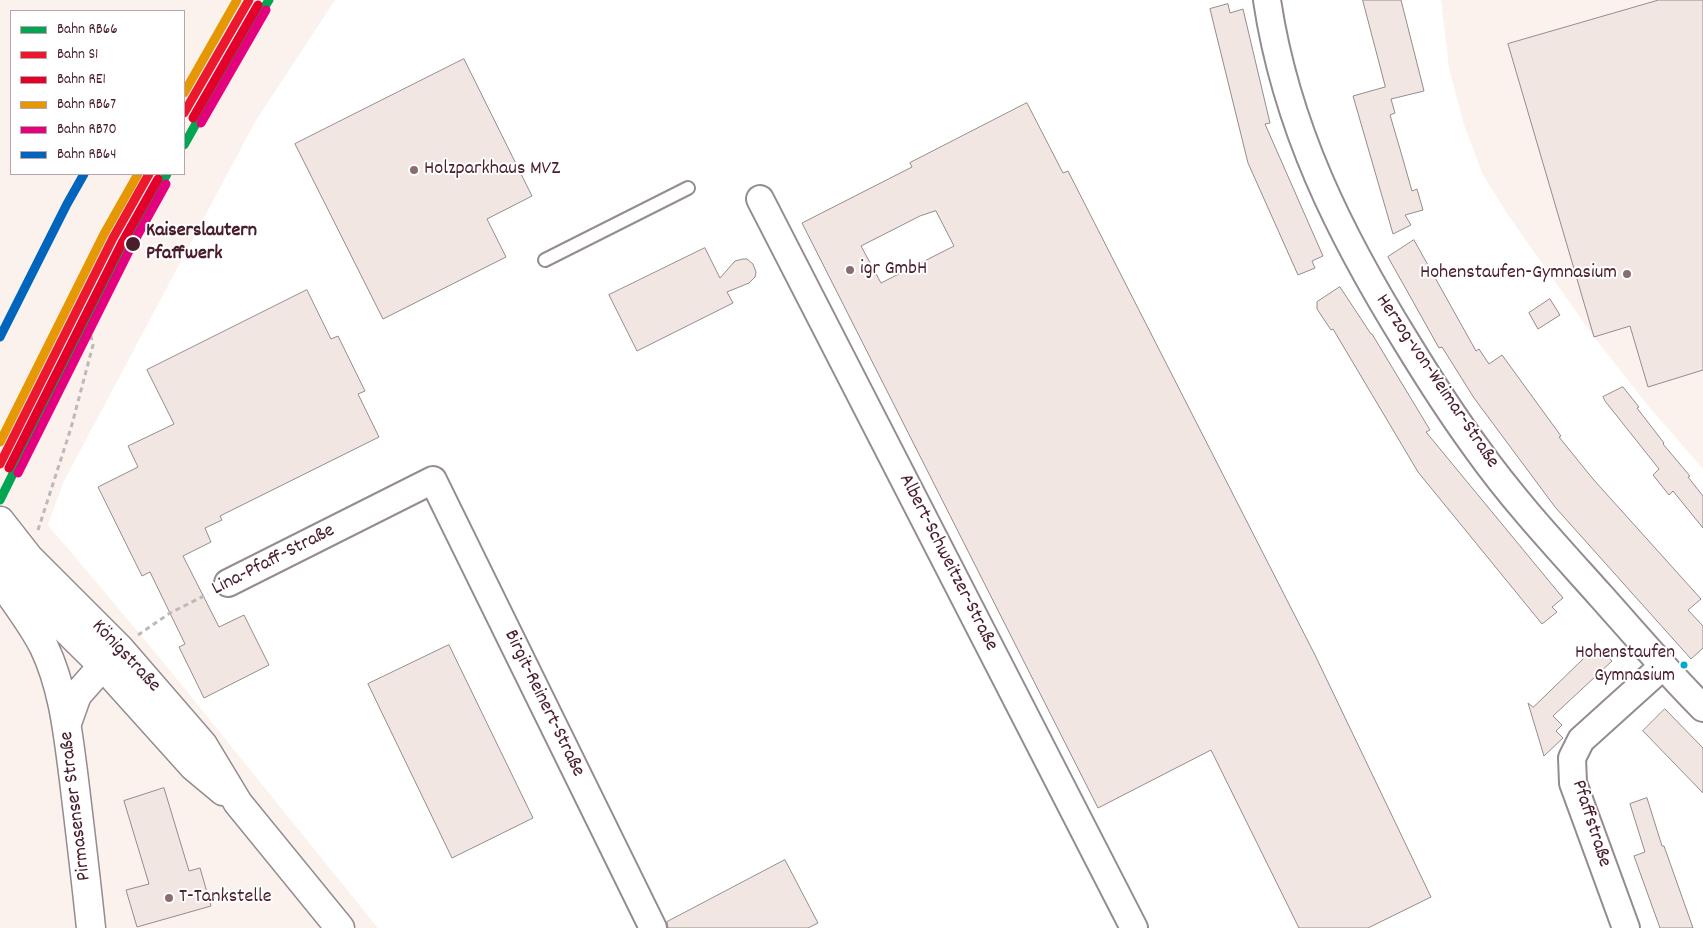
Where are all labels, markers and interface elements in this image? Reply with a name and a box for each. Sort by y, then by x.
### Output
legend [10,10,185,175]
text: Bahn RB66 [57,19,118,41]
text: Bahn S1 [57,44,98,66]
text: Bahn RE1 [57,69,106,91]
text: Bahn RB67 [57,94,116,116]
text: Bahn RB70 [57,119,117,141]
text: Bahn RB64 [57,144,116,166]
place label: Holzparkhaus MVZ [424,158,560,182]
marker: Holzparkhaus MVZ [408,164,420,176]
place label: Kaiserslautern Pfaffwerk [146,220,257,267]
marker: Kaiserslautern Pfaffwerk [124,235,142,253]
place label: igr GmbH [860,258,927,282]
place label: Hohenstaufen-Gymnasium [1420,262,1617,286]
marker: igr GmbH [844,264,856,276]
marker: Hohenstaufen-Gymnasium [1621,268,1633,280]
street label: Herzog-von-Weimar-Straße [1369,291,1503,473]
street label: Albert-Schweitzer-Straße [892,470,1002,656]
street label: Lina-Pfaff-Straße [209,520,339,602]
street label: Königstraße [85,616,165,698]
street label: Birgit-Reinert-Straße [497,627,589,781]
place label: Hohenstaufen Gymnasium [1575,643,1675,687]
marker: Hohenstaufen Gymnasium [1679,660,1689,670]
street label: Pirmasenser Straße [56,730,98,882]
street label: Pfaffstraße [1565,778,1615,870]
place label: T-Tankstelle [179,886,272,910]
marker: T-Tankstelle [163,892,175,904]

